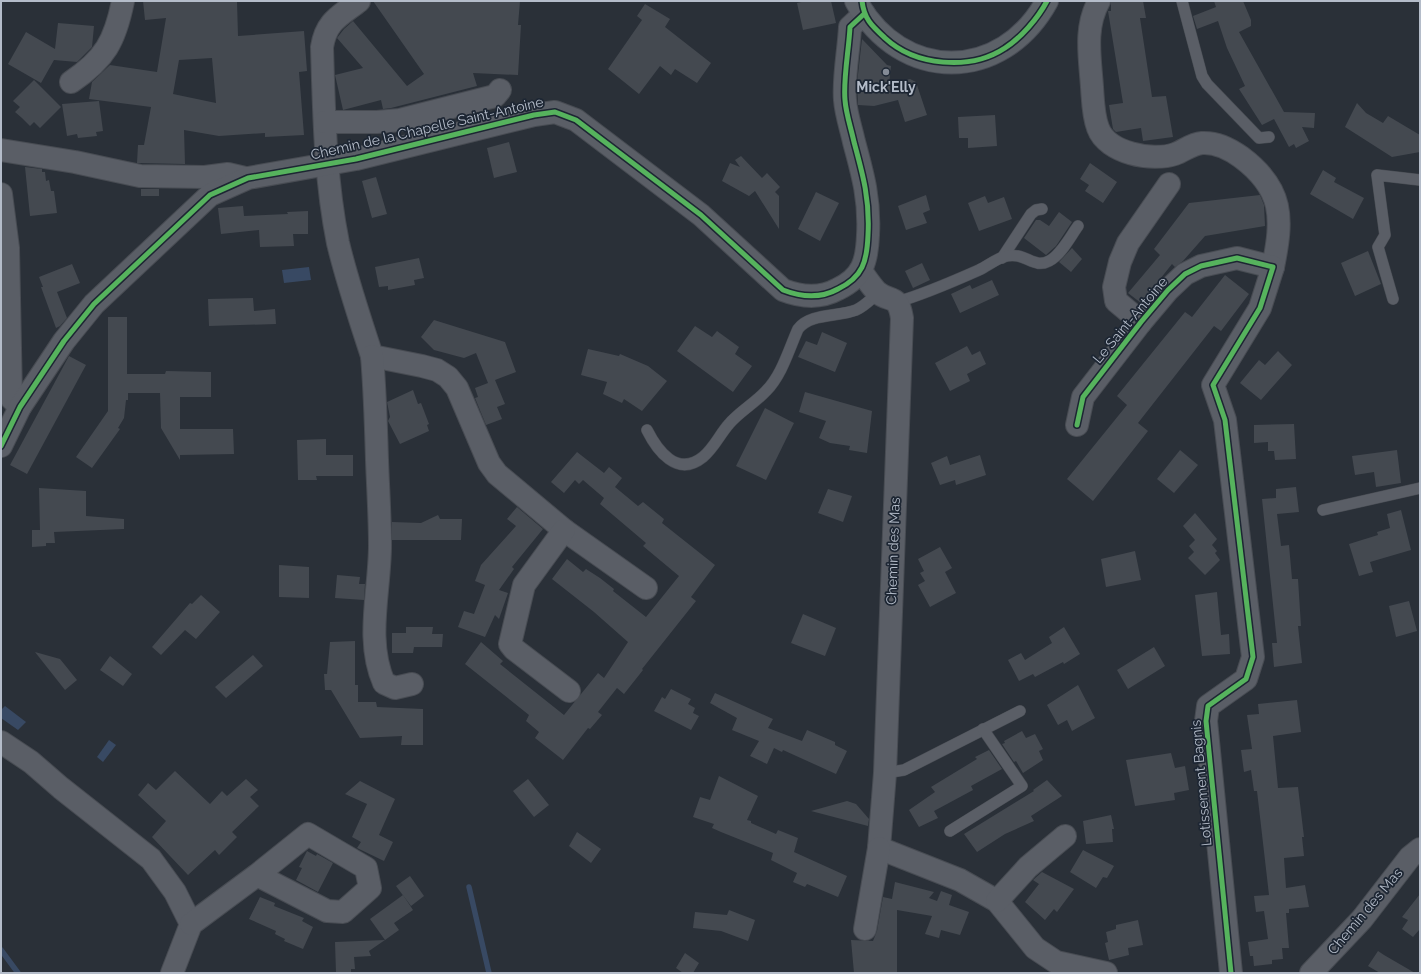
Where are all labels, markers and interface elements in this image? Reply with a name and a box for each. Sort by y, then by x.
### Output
marker: Mick'Elly [881,67,891,77]
place label: Mick'Elly [856,79,916,95]
street label: Chemin de la Chapelle Saint-Antoine [309,93,545,163]
street label: Le Saint-Antoine [1089,274,1171,366]
street label: Chemin des Mas [883,497,903,605]
street label: Lotissement Bagnis [1187,719,1214,847]
street label: Chemin des Mas [1324,865,1406,957]

